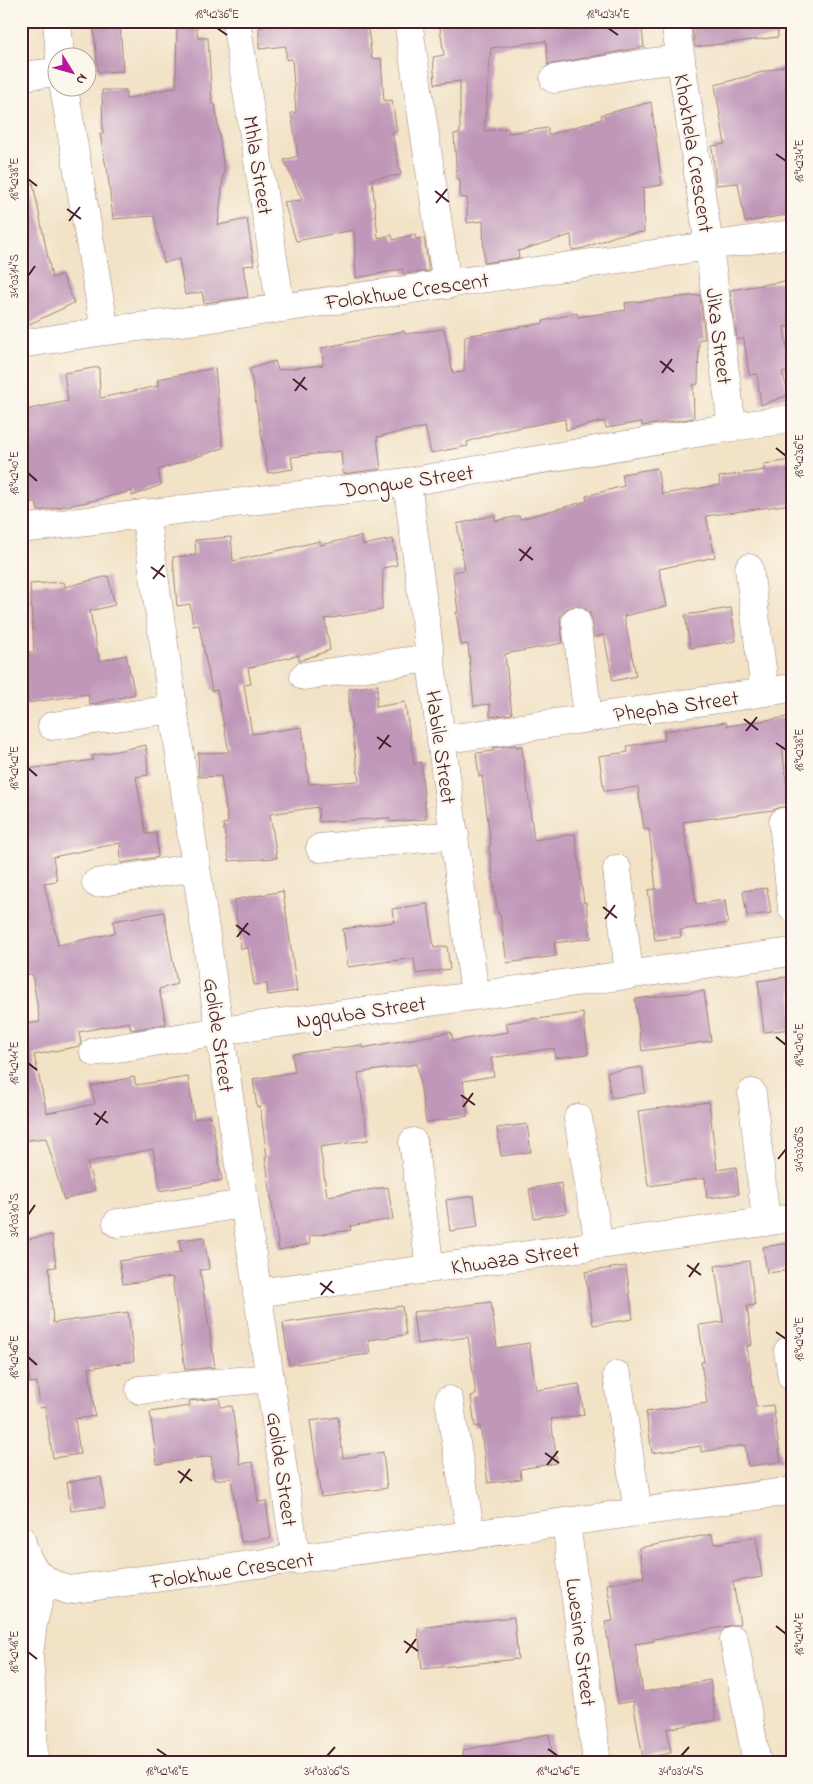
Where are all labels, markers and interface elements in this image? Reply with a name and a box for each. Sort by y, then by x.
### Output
text: 18°42'36"E [195,6,239,24]
text: 18°42'34"E [586,6,630,24]
north arrow [48,48,98,98]
text: N [70,69,92,89]
street label: Khokhela Crescent [664,72,721,236]
street label: Mhla Street [232,113,280,218]
text: 18°42'34"E [791,139,809,183]
text: 18°42'38"E [6,157,24,201]
text: 34°03'14"S [6,254,24,298]
street label: Folokhwe Crescent [322,266,492,320]
street label: Jika Street [695,286,739,387]
text: 18°42'36"E [791,434,809,478]
text: 18°42'40"E [6,451,24,495]
street label: Dongwe Street [338,458,477,509]
street label: Phepha Street [612,683,742,733]
street label: Habile Street [415,688,463,807]
text: 18°42'38"E [791,728,809,772]
text: 18°42'42"E [6,746,24,790]
street label: Golide Street [193,976,241,1095]
street label: Ngquba Street [294,989,429,1040]
text: 18°42'40"E [791,1023,809,1067]
text: 18°42'44"E [6,1041,24,1085]
text: 34°03'06"S [791,1126,809,1172]
text: 34°03'10"S [6,1193,24,1237]
street label: Khwaza Street [449,1235,582,1285]
text: 18°42'42"E [791,1317,809,1361]
text: 18°42'46"E [6,1335,24,1379]
street label: Golide Street [256,1410,304,1529]
street label: Folokhwe Crescent [147,1545,317,1599]
street label: Lwesine Street [555,1576,603,1709]
text: 18°42'44"E [791,1612,809,1656]
text: 18°42'48"E [6,1630,24,1674]
text: 18°42'48"E [145,1763,189,1781]
text: 34°03'06"S [304,1763,350,1781]
text: 18°42'46"E [536,1763,580,1781]
text: 34°03'04"S [658,1763,704,1781]

